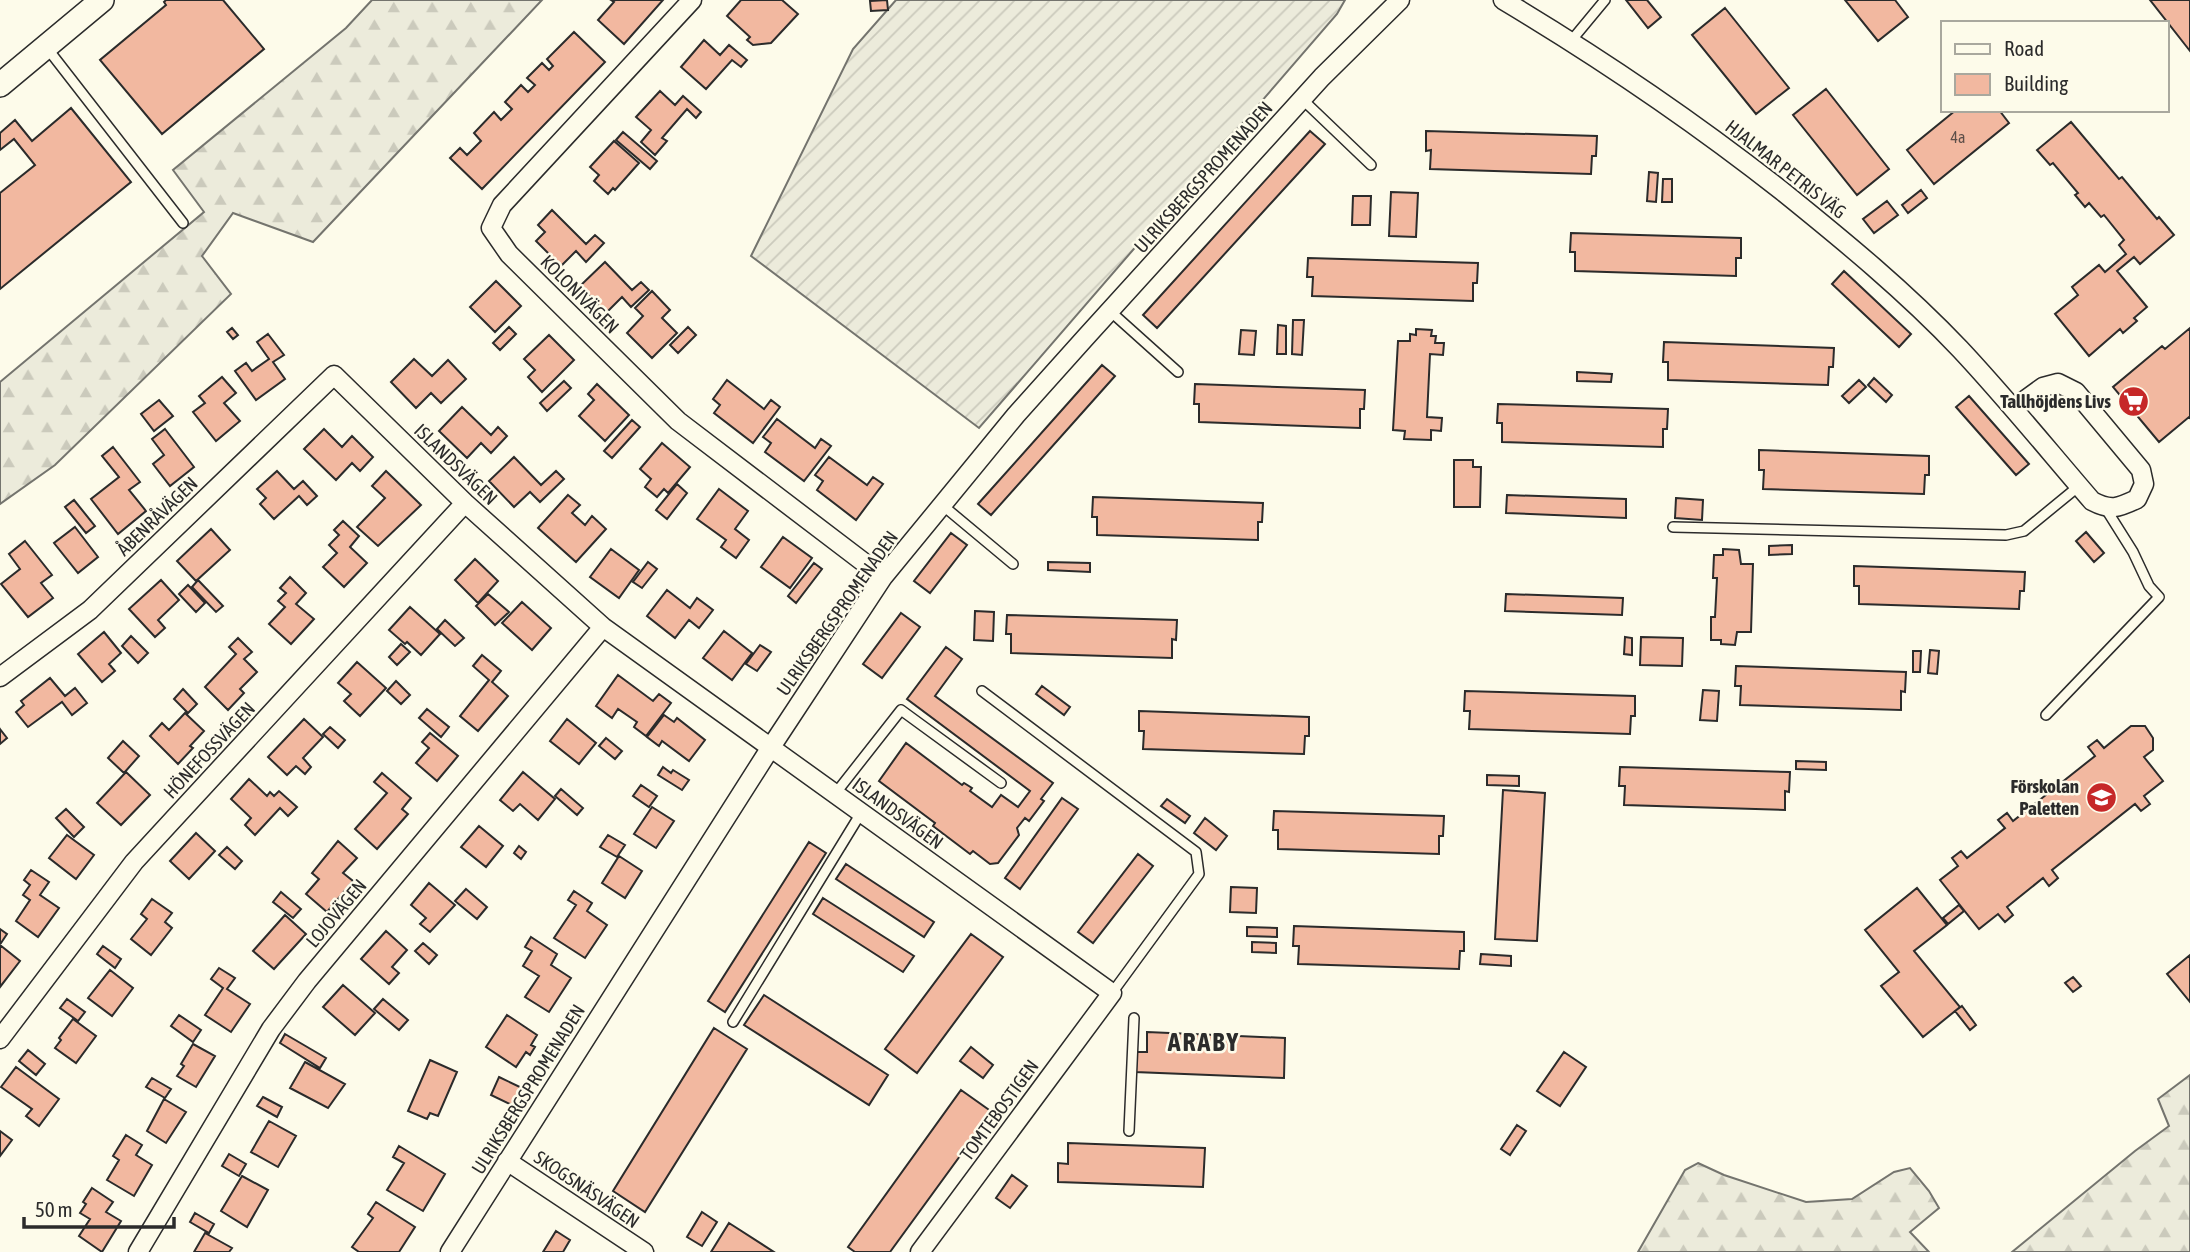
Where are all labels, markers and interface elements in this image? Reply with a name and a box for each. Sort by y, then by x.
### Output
legend [1941,21,2169,112]
text: Road [2004,36,2044,60]
text: Building [2004,71,2068,95]
street label: ULRIKSBERGSPROMENADEN [1129,97,1277,257]
street label: HJALMAR PETRIS VÄG [1721,115,1851,223]
house number: 4a [1951,128,1965,146]
street label: KOLONIVÄGEN [536,250,624,338]
supermarket icon: Tallhöjdens Livs [2117,384,2151,418]
place label: Tallhöjdens Livs [2000,390,2111,412]
street label: ISLANDSVÄGEN [410,419,502,509]
street label: ÅBENRÅVÄGEN [112,472,202,560]
street label: ULRIKSBERGSPROMENADEN [772,527,902,699]
street label: HÖNEFOSSVÄGEN [159,697,259,803]
street label: ISLANDSVÄGEN [848,773,948,853]
place label: Förskolan Paletten [2010,775,2079,819]
school or university icon: Förskolan Paletten [2085,780,2119,814]
street label: LOJOVÄGEN [301,874,371,952]
street label: ULRIKSBERGSPROMENADEN [467,1000,589,1178]
district label: ARABY [1167,1027,1240,1057]
street label: TOMTEBOSTIGEN [955,1055,1043,1165]
street label: SKOGSNÄSVÄGEN [530,1146,644,1232]
scale bar [24,1186,175,1230]
text: 50 m [35,1197,73,1221]

